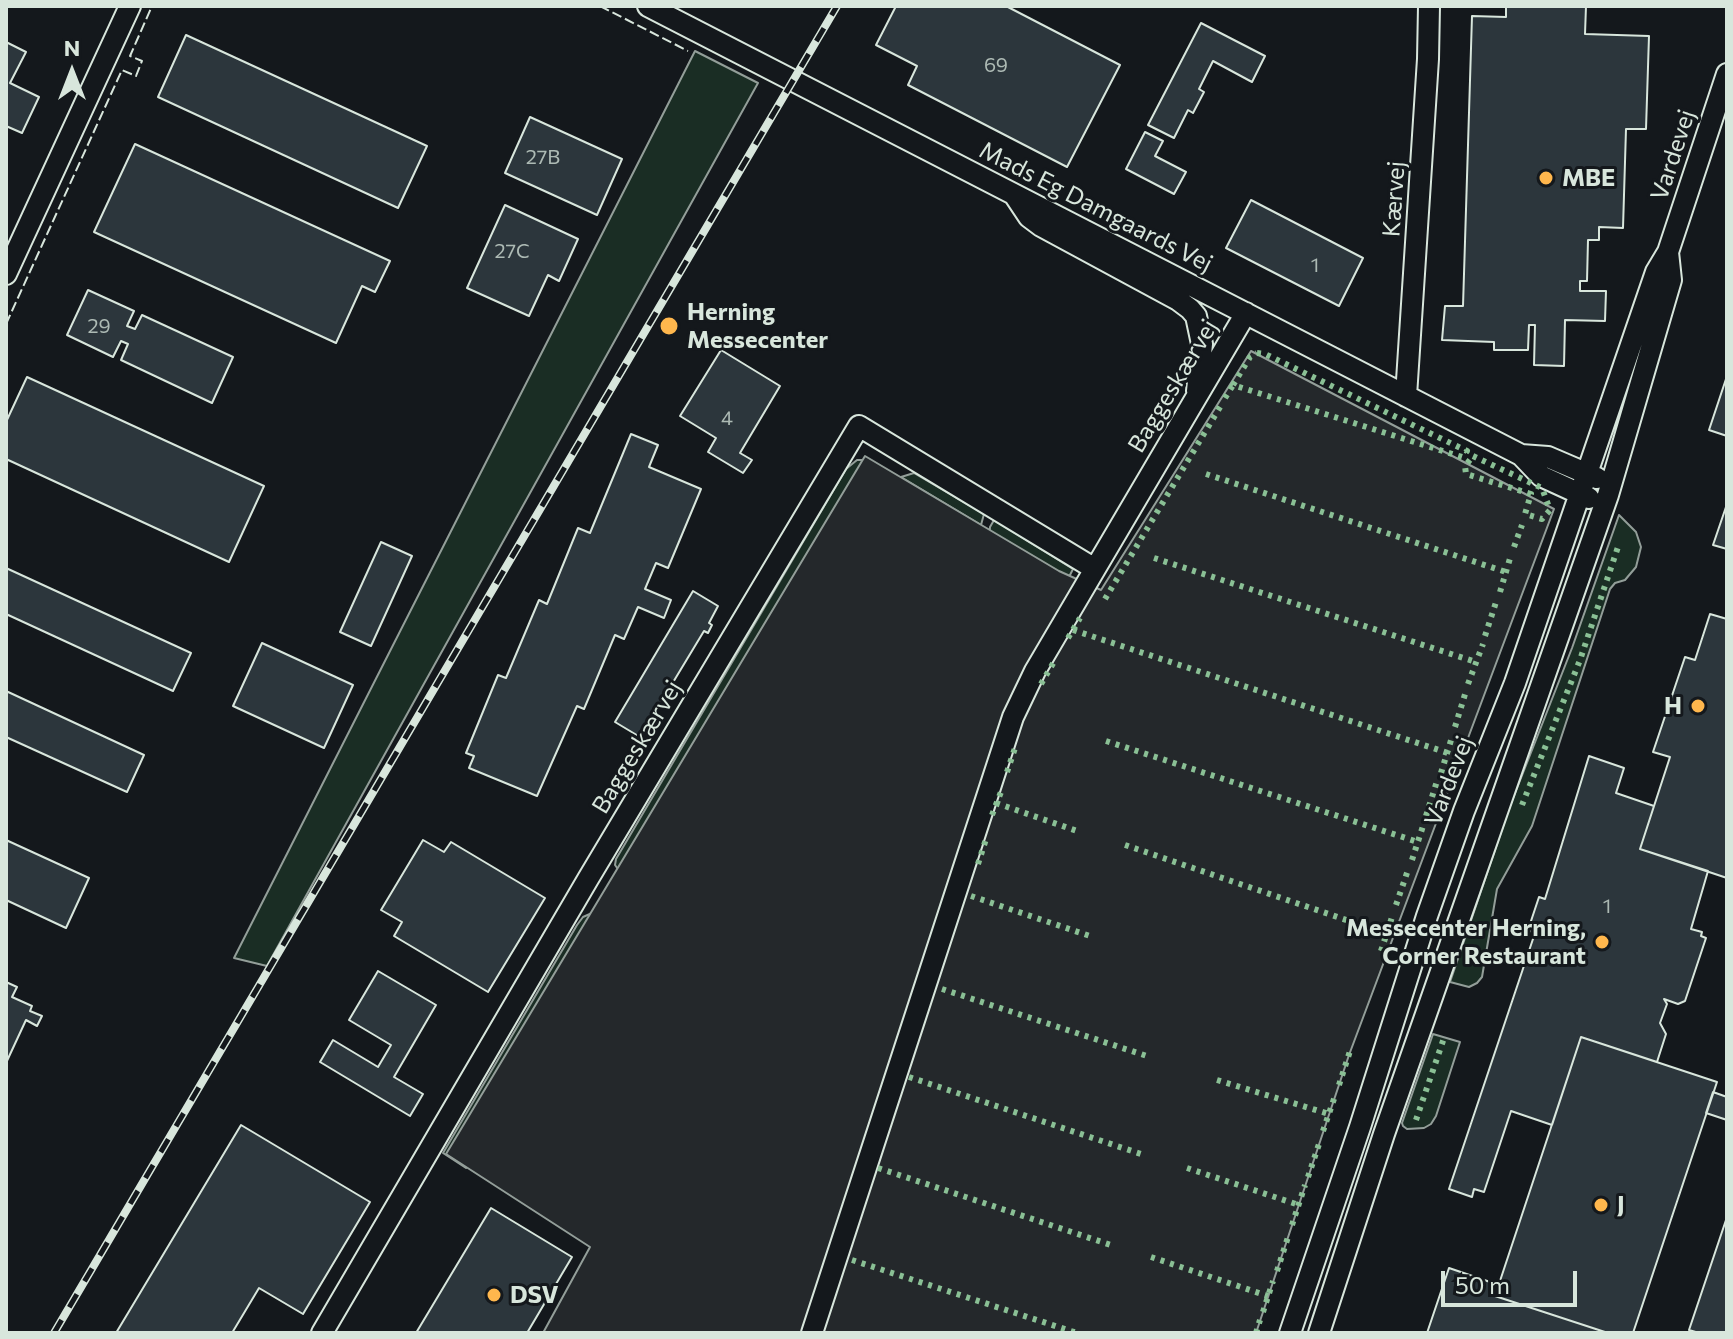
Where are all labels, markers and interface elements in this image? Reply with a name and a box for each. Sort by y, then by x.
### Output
north arrow [32,32,112,112]
text: N [64,34,80,61]
house number: 69 [984,53,1008,77]
street label: Vardevej [1645,106,1701,204]
street label: Mads Eg Damgaards Vej [975,136,1217,278]
house number: 27B [526,145,560,169]
street label: Kærvej [1377,160,1411,238]
place label: MBE [1562,164,1615,192]
marker: MBE [1537,169,1555,187]
house number: 27C [494,239,530,263]
house number: 1 [1311,253,1319,277]
place label: Herning Messecenter [687,298,828,354]
house number: 29 [87,314,111,338]
street label: Baggeskærvej [1122,314,1224,458]
marker: Herning Messecenter [658,315,680,337]
house number: 4 [721,406,733,430]
street label: Baggeskærvej [586,675,688,819]
place label: H [1664,692,1682,720]
marker: H [1689,697,1707,715]
street label: Vardevej [1419,732,1479,830]
house number: 1 [1603,894,1611,918]
place label: Messecenter Herning, Corner Restaurant [1346,914,1586,970]
marker: Messecenter Herning, Corner Restaurant [1593,933,1611,951]
place label: J [1617,1191,1625,1219]
marker: J [1592,1196,1610,1214]
scale bar [1445,1255,1581,1305]
text: 50 m [1455,1270,1510,1299]
place label: DSV [510,1281,559,1309]
marker: DSV [485,1286,503,1304]

